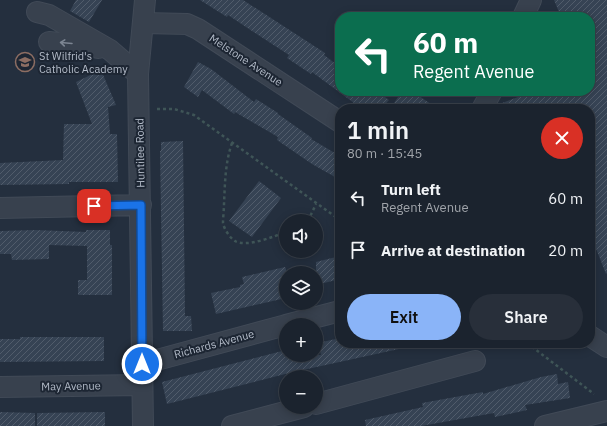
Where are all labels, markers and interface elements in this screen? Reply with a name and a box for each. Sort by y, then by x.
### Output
text: 60 m [413,24,478,61]
icon: left [347,28,399,80]
street label: Melstone Avenue [207,31,285,89]
one-way arrow [60,40,73,47]
place label: St Wilfrid's Catholic Academy [39,49,128,76]
school or university icon: St Wilfrid's Catholic Academy [14,51,36,73]
text: Regent Avenue [413,60,534,83]
text: 1 min [347,114,409,146]
button: close [541,117,583,159]
street label: Huntilee Road [132,118,148,188]
text: 80 m · 15:45 [347,145,422,162]
text: Turn left [381,180,441,199]
icon: left [347,187,369,209]
pin [77,189,111,223]
text: 60 m [548,189,583,208]
icon: arrive [83,195,105,217]
text: Regent Avenue [381,199,469,216]
map controls [279,214,323,414]
button: sound [279,214,323,258]
icon: arrive [347,239,369,261]
text: Arrive at destination [381,241,525,260]
text: 20 m [548,241,583,260]
button: layers [279,266,323,310]
button: Exit [347,294,461,340]
button: Share [469,294,583,340]
button: + [279,318,323,362]
street label: Richards Avenue [172,327,256,361]
position arrow [121,343,163,385]
button: − [279,370,323,414]
street label: May Avenue [41,378,101,394]

